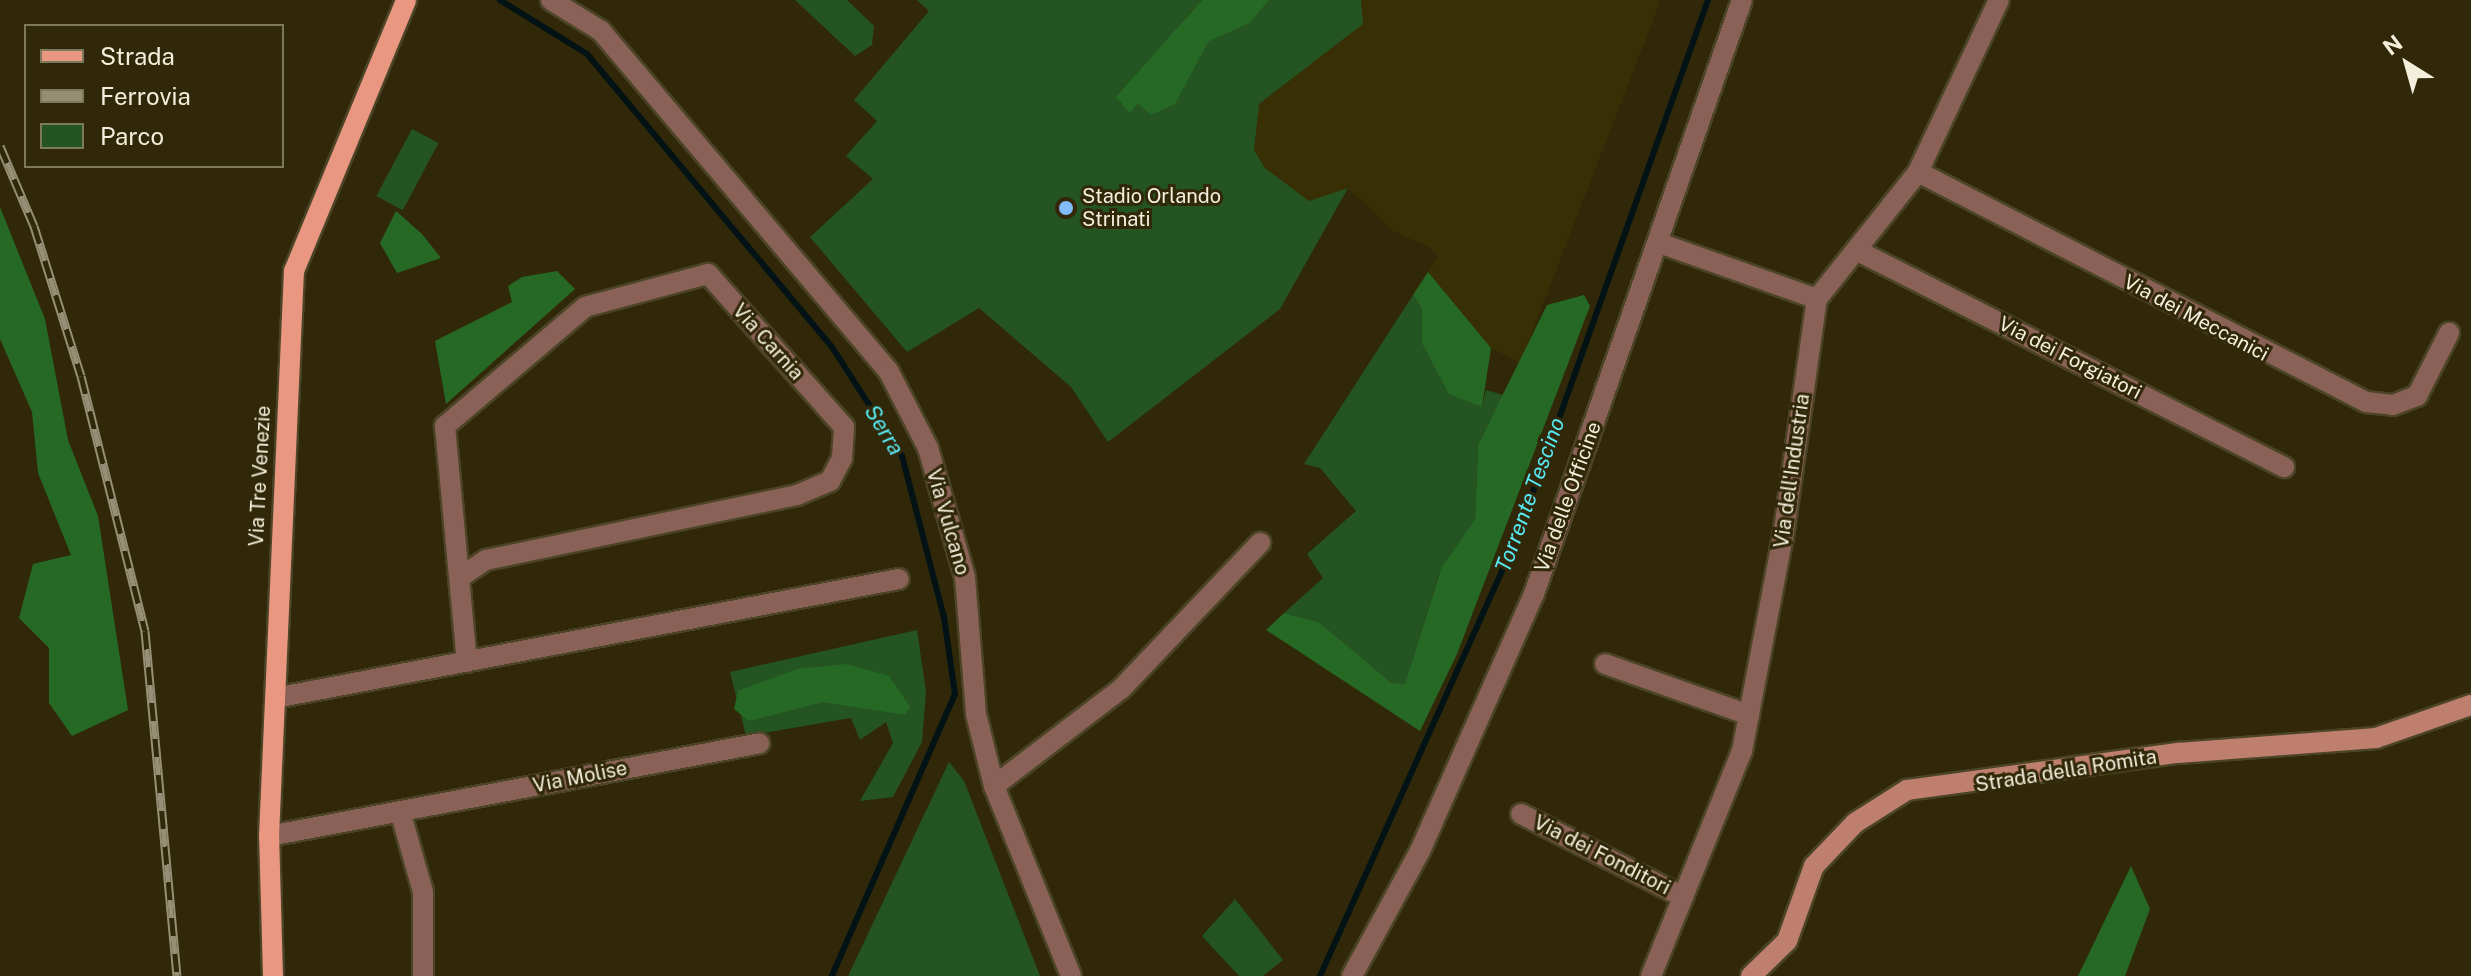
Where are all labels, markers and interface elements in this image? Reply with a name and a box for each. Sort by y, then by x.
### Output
legend [24,24,284,168]
north arrow [2367,24,2447,104]
text: N [2378,29,2407,60]
text: Strada [100,42,175,70]
text: Ferrovia [100,82,191,110]
text: Parco [100,122,164,150]
place label: Stadio Orlando Strinati [1082,184,1221,231]
marker: Stadio Orlando Strinati [1057,199,1075,217]
street label: Via dei Meccanici [2119,270,2273,366]
street label: Via Carnia [728,299,808,385]
street label: Via dei Forgiatori [1994,312,2146,404]
street label: Via dell'Industria [1769,392,1815,550]
water label: Serra [859,400,909,460]
street label: Via Tre Venezie [244,405,276,547]
water label: Torrente Tescino [1490,414,1570,576]
street label: Via delle Officine [1530,418,1606,576]
street label: Via Vulcano [921,466,975,578]
street label: Strada della Romita [1973,745,2159,797]
street label: Via Molise [531,756,629,798]
street label: Via dei Fonditori [1530,810,1674,900]

